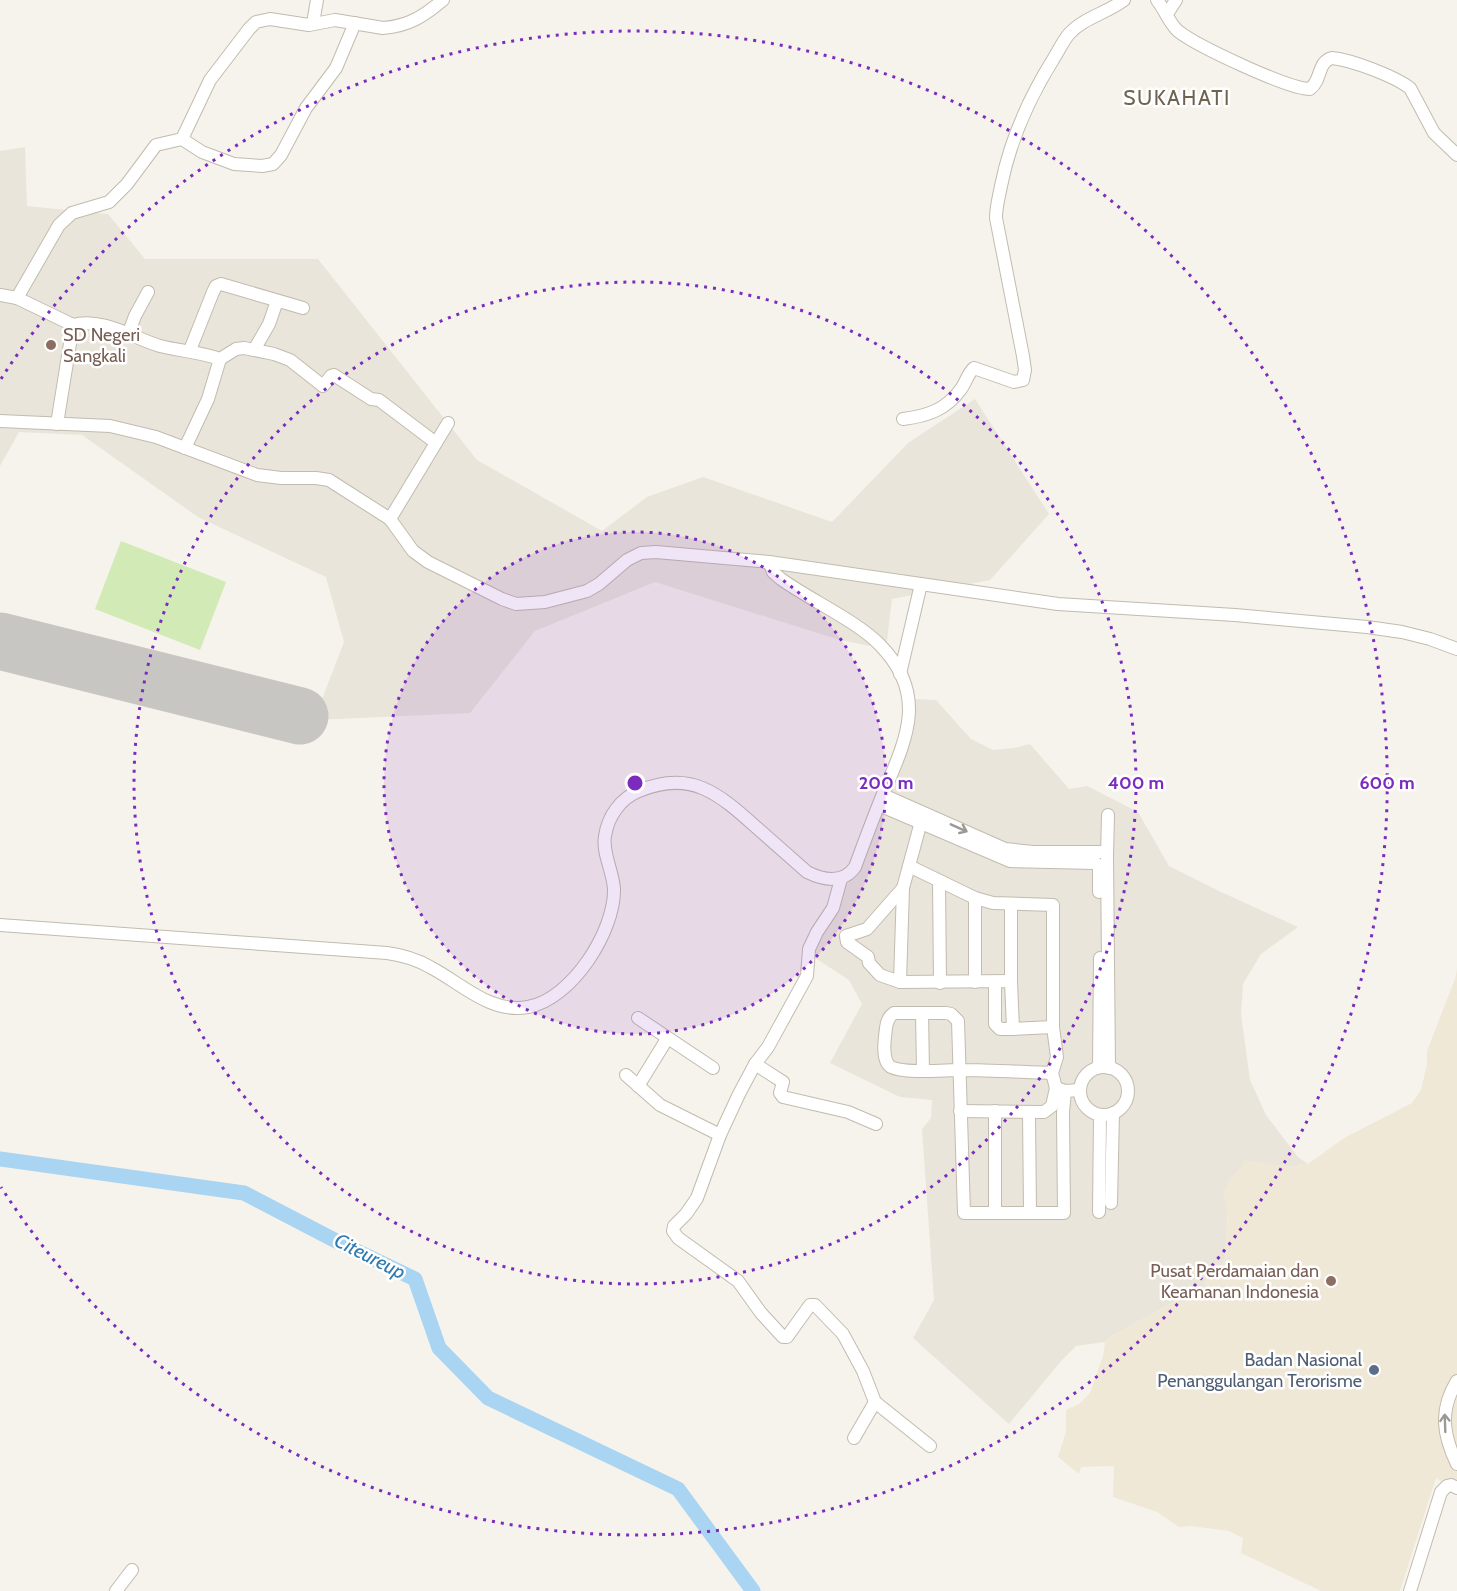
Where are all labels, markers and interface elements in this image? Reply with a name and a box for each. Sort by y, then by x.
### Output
district label: SUKAHATI [1123,85,1231,110]
place label: SD Negeri Sangkali [63,324,140,367]
marker: SD Negeri Sangkali [44,338,58,352]
text: 200 m [859,772,913,794]
text: 400 m [1108,772,1164,794]
text: 600 m [1359,772,1415,794]
centre of rings [625,773,645,793]
one-way arrow [949,823,967,834]
water label: Citeureup [330,1228,410,1284]
place label: Pusat Perdamaian dan Keamanan Indonesia [1150,1260,1319,1303]
marker: Pusat Perdamaian dan Keamanan Indonesia [1324,1274,1338,1288]
place label: Badan Nasional Penanggulangan Terorisme [1157,1349,1363,1392]
marker: Badan Nasional Penanggulangan Terorisme [1367,1363,1381,1377]
one-way arrow [1439,1413,1450,1433]

